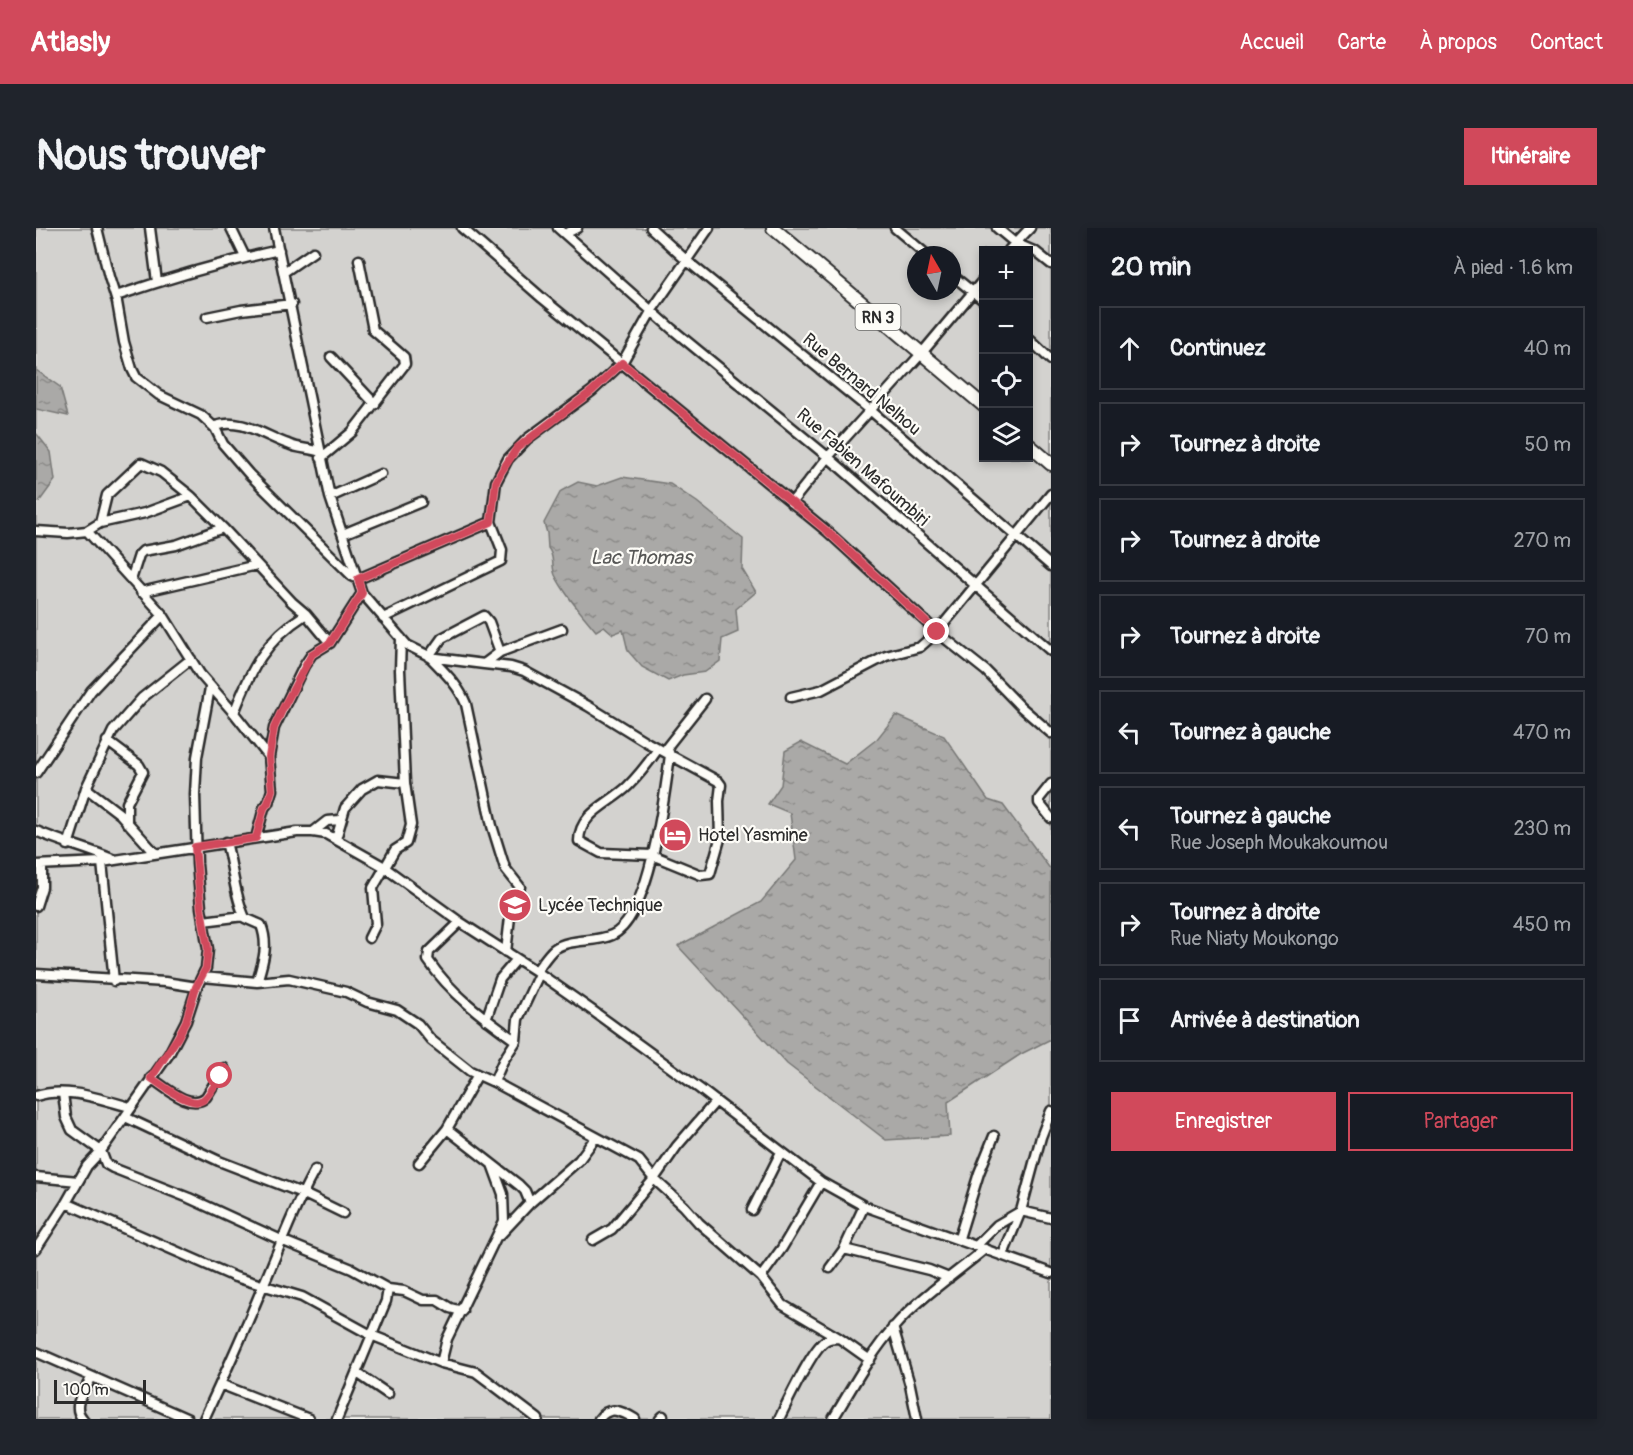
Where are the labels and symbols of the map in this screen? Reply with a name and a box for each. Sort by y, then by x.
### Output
north arrow [907,246,961,300]
road number: RN 3 [856,304,900,330]
street label: Rue Bernard Nelhou [798,328,926,441]
street label: Rue Fabien Mafoumbiri [792,403,934,531]
water label: Lac Thomas [590,545,694,570]
route end [923,618,949,644]
hotel icon: Hotel Yasmine [657,817,693,853]
place label: Hotel Yasmine [698,824,808,847]
school or university icon: Lycée Technique [497,887,533,923]
place label: Lycée Technique [538,894,663,917]
route start [206,1062,232,1088]
scale bar [54,1377,146,1404]

